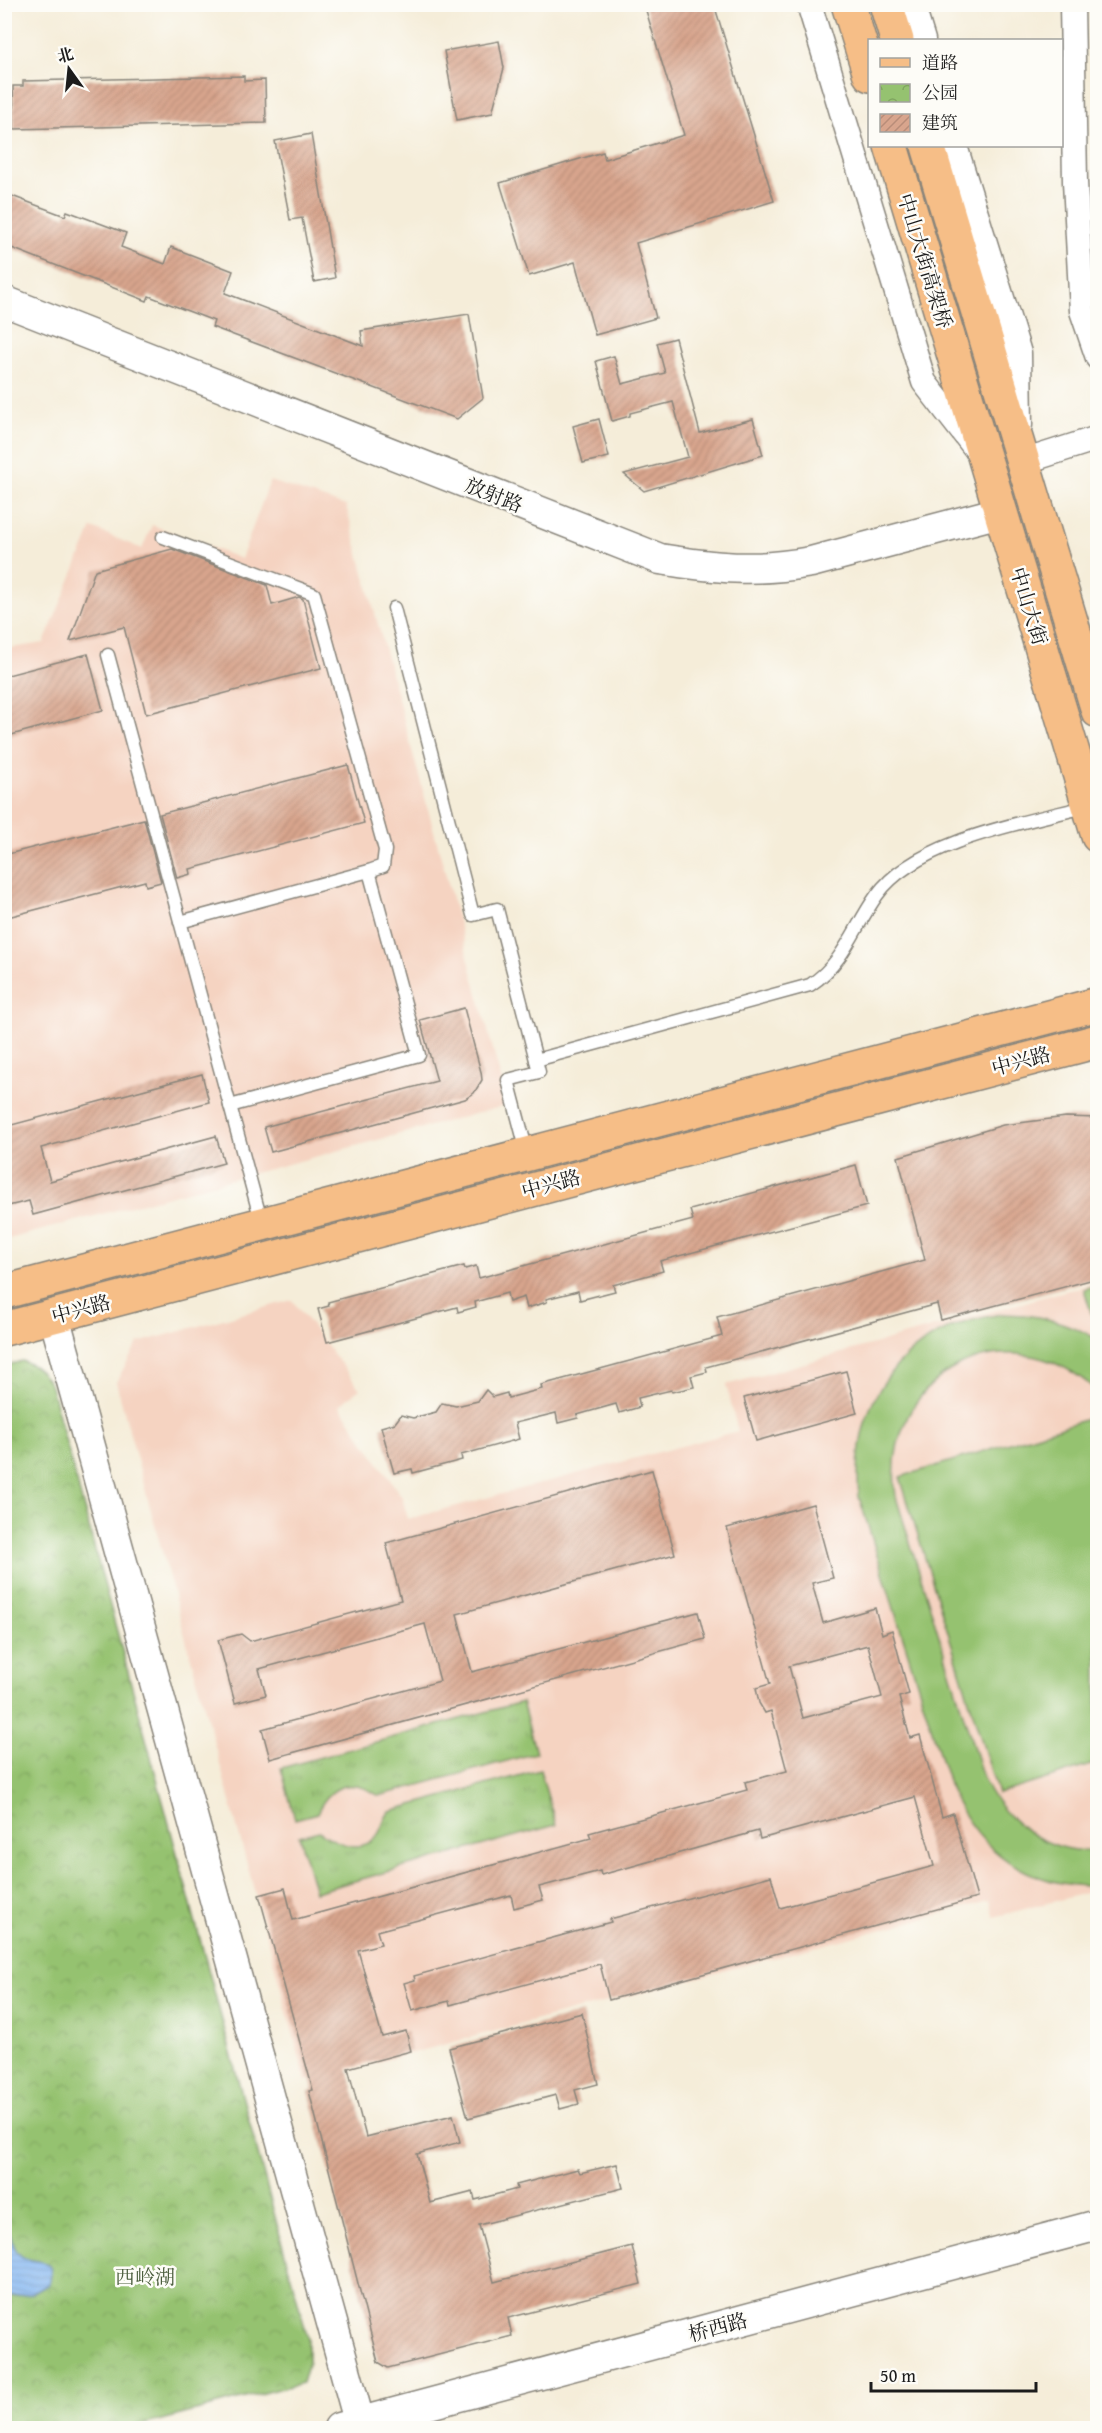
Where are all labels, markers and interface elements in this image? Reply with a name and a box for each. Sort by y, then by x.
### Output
north arrow [39,39,99,99]
legend [868,39,1063,147]
text: 北 [54,41,76,68]
text: 道路 [922,49,958,76]
text: 公园 [922,79,958,106]
text: 建筑 [922,109,958,136]
street label: 中山大街高架桥 [891,190,960,332]
street label: 放射路 [461,470,527,519]
street label: 中山大街 [1004,563,1055,648]
street label: 中兴路 [988,1039,1054,1082]
street label: 中兴路 [518,1162,584,1205]
street label: 中兴路 [48,1287,114,1330]
park label: 西岭湖 [115,2262,175,2291]
street label: 桥西路 [685,2305,751,2348]
scale bar [871,2355,1036,2393]
text: 50 m [880,2362,916,2389]

